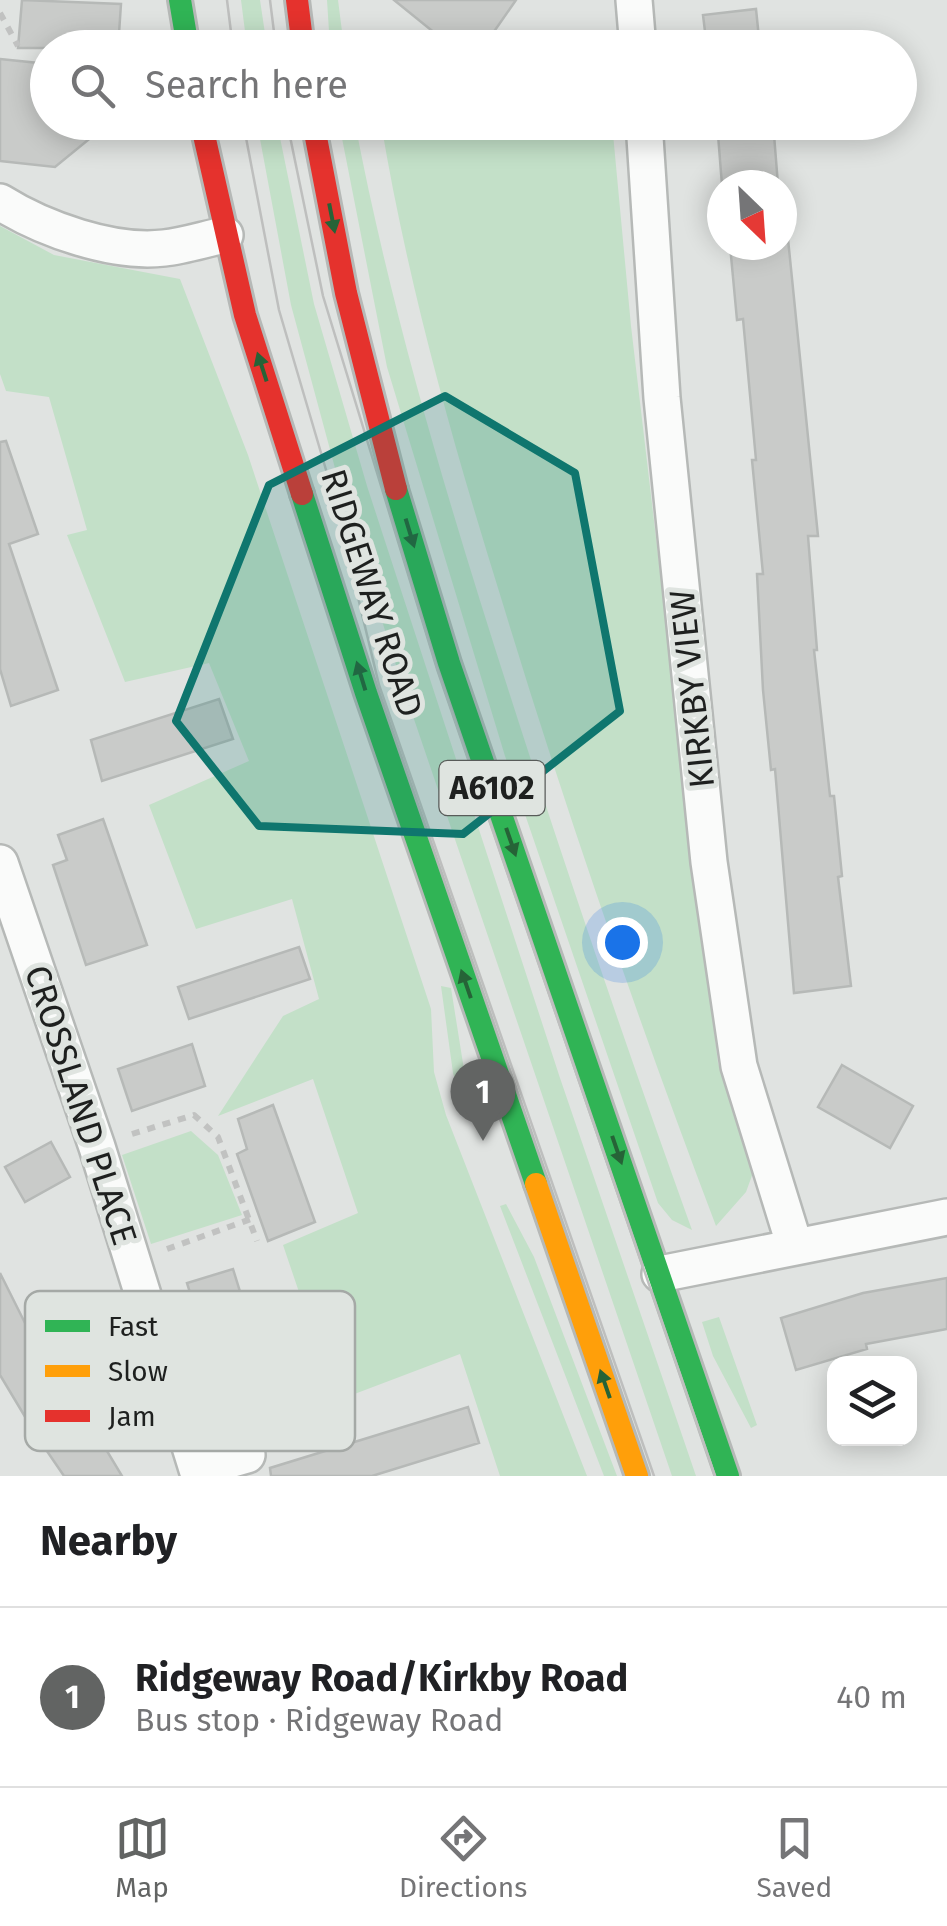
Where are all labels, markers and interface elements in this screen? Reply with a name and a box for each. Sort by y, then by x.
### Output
search box [30,30,917,140]
icon: search [65,58,120,113]
text: Search here [145,62,348,108]
north arrow [707,170,797,260]
one-way arrow [324,203,340,234]
one-way arrow [254,351,269,381]
street label: RIDGEWAY ROAD [312,464,432,722]
one-way arrow [403,519,418,549]
street label: KIRKBY VIEW [661,588,723,790]
one-way arrow [353,660,368,691]
road number: A6102 [440,761,544,815]
one-way arrow [504,828,519,858]
your location [597,917,648,968]
street label: CROSSLAND PLACE [16,960,146,1250]
one-way arrow [458,968,473,998]
pin: 1 [450,1058,516,1141]
one-way arrow [610,1135,625,1165]
legend [25,1291,355,1451]
text: Fast [108,1310,159,1343]
text: Slow [108,1355,168,1388]
map controls [827,1356,917,1446]
button: layers [827,1356,917,1446]
one-way arrow [597,1368,612,1398]
text: Jam [108,1400,156,1433]
text: Nearby [40,1516,177,1566]
text: Ridgeway Road/Kirkby Road [135,1655,628,1701]
text: 1 [65,1678,80,1716]
text: 40 m [836,1678,907,1716]
text: Bus stop · Ridgeway Road [135,1701,503,1739]
tab: Map [115,1811,170,1904]
tab: Directions [399,1811,527,1904]
tab: Saved [757,1811,832,1904]

